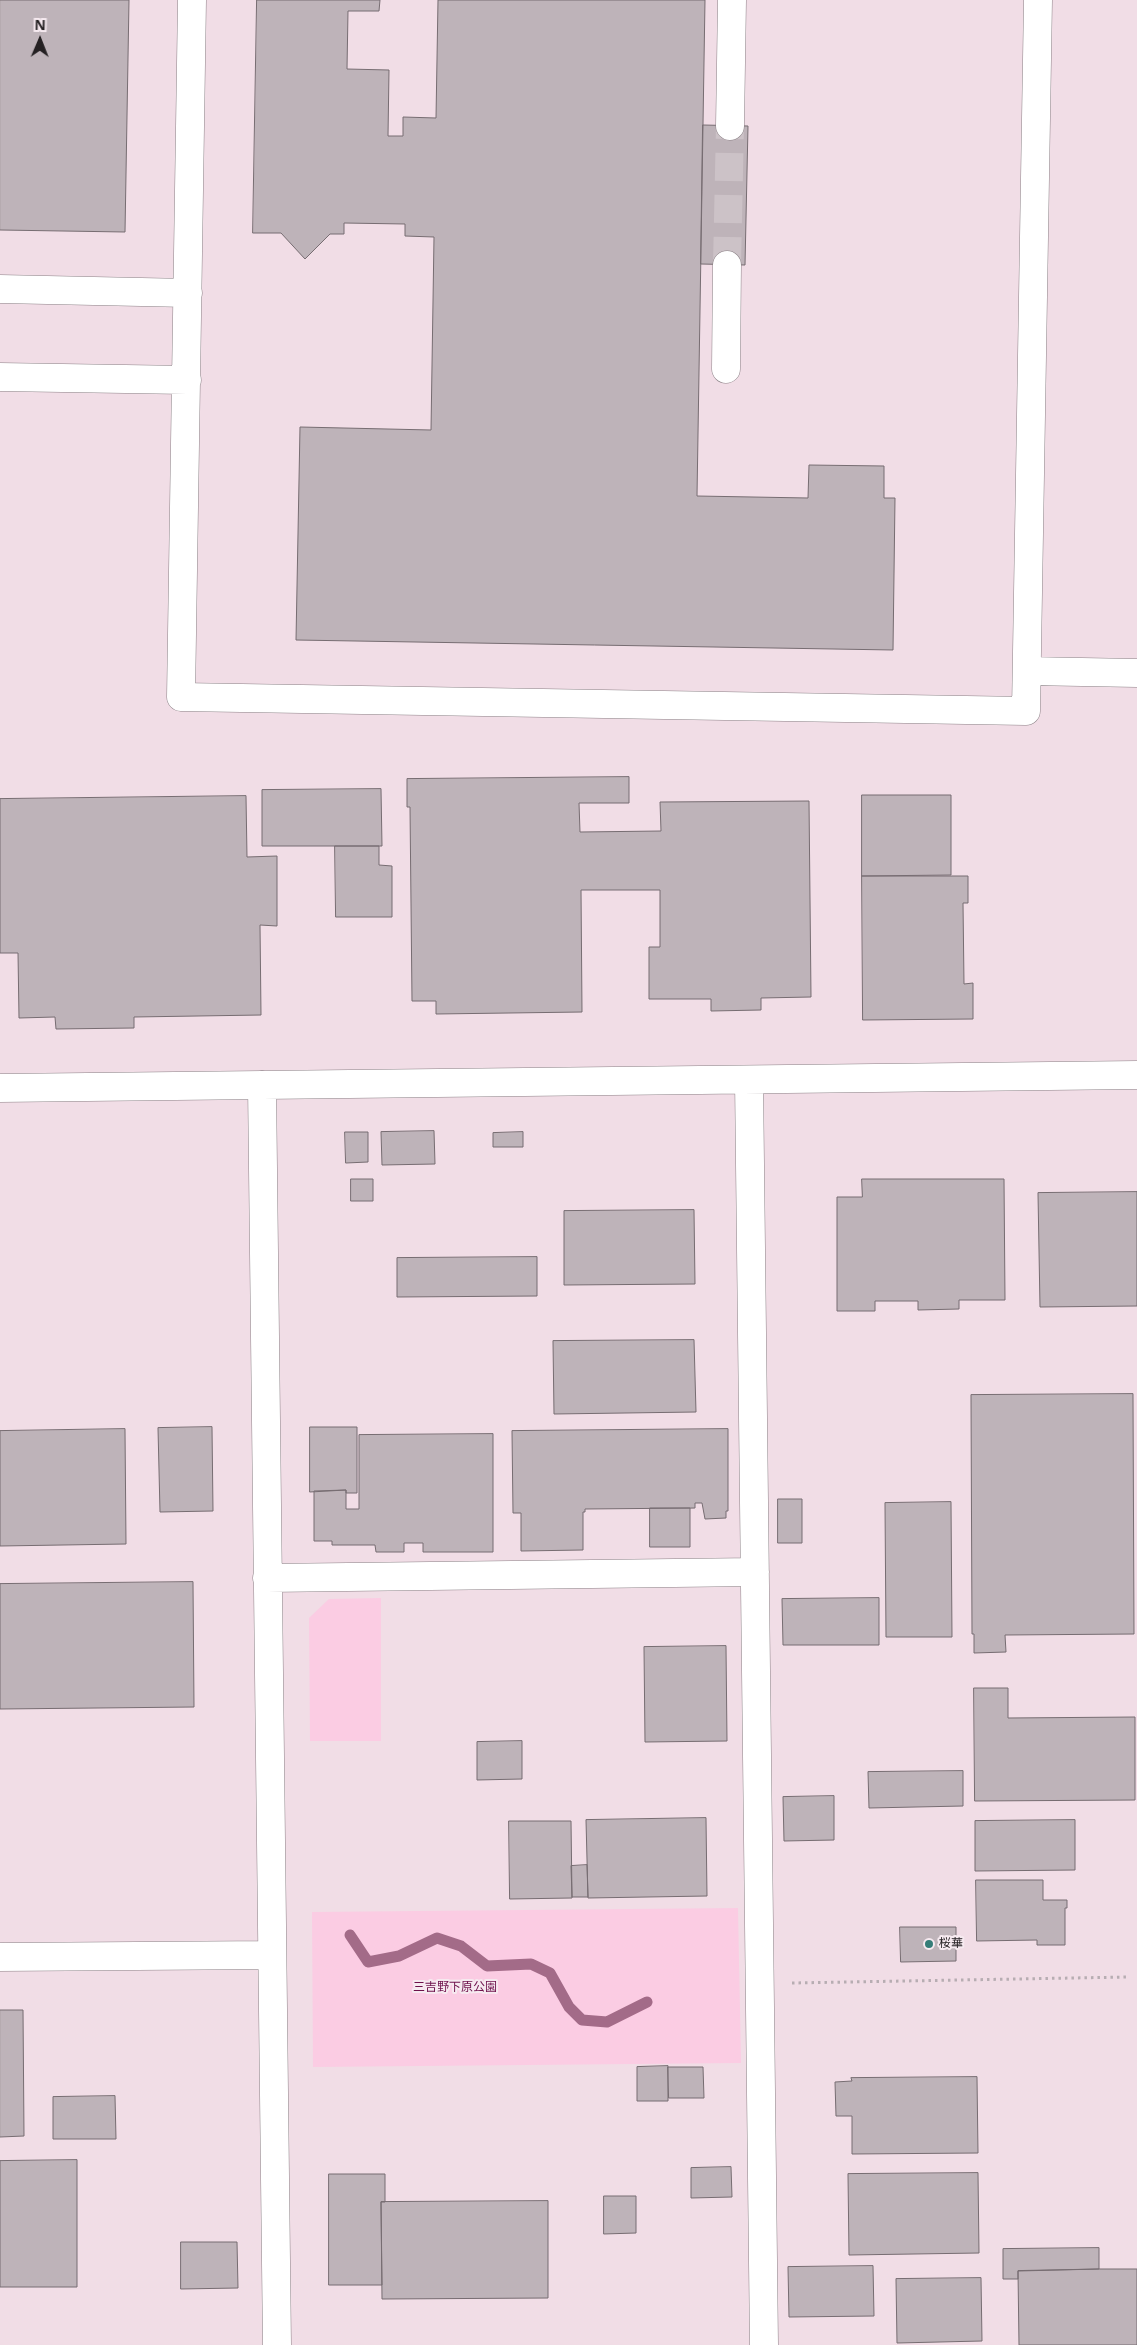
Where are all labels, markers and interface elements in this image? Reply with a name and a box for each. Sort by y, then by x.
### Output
north arrow [15,15,65,65]
text: N [34,15,46,34]
place label: 桜華 [939,1937,963,1951]
marker: 桜華 [923,1938,935,1950]
park label: 三吉野下原公園 [413,1981,497,1995]

